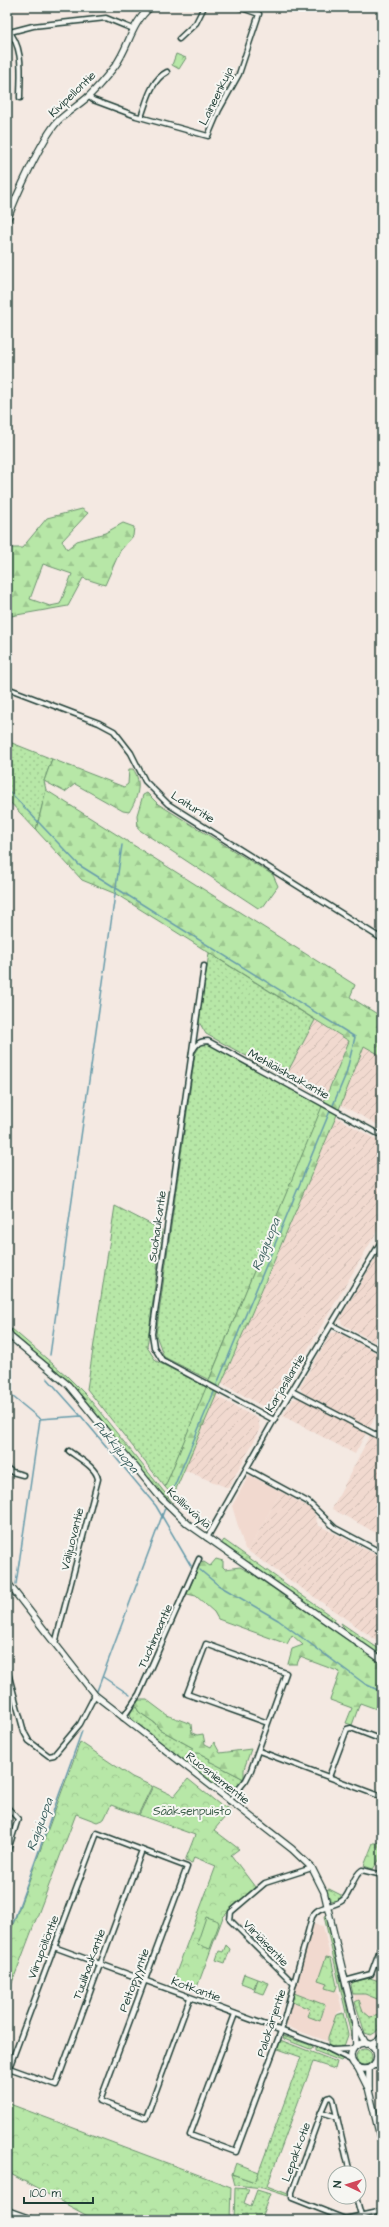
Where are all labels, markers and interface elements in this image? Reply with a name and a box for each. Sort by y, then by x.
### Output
street label: Laineenkuja [195,64,238,128]
street label: Kivipellontie [45,67,100,121]
street label: Laituritie [168,787,218,828]
street label: Mehiläishaukantie [245,1045,333,1104]
street label: Suohaukantie [144,1189,171,1263]
water label: Rajajuopa [247,1214,285,1273]
street label: Karjasillantie [261,1351,310,1416]
water label: Pukkijuopa [89,1417,144,1478]
street label: Koillisväylä [162,1484,215,1534]
street label: Välijuovantie [57,1506,89,1572]
street label: Tuohimaantie [134,1601,177,1671]
street label: Ruosniementie [182,1748,254,1809]
water label: Rajajuopa [22,1794,58,1853]
park label: Sääksenpuisto [153,1803,231,1820]
street label: Viirupöllöntie [24,1912,64,1981]
street label: Viiriäisentie [239,1916,293,1971]
street label: Tuulihaukantie [69,1926,110,2002]
street label: Peltopyyntie [115,1945,155,2015]
street label: Kotkantie [169,1973,223,2006]
street label: Palokärjentie [253,1987,291,2059]
street label: Lepakkotie [278,2120,315,2184]
north arrow [327,2165,367,2205]
scale bar [24,2179,93,2205]
text: N [330,2180,345,2188]
text: 100 m [30,2185,61,2202]

